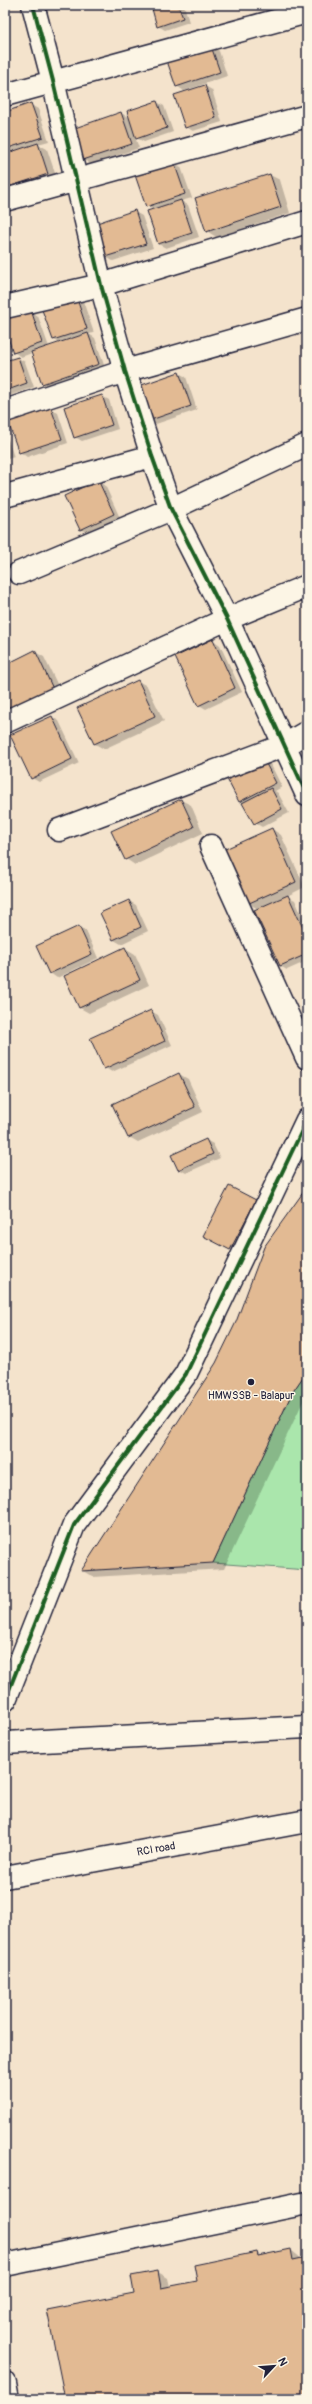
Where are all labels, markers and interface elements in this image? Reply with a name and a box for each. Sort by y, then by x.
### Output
marker: HMWSSB - Balapur [246,1377,256,1387]
place label: HMWSSB - Balapur [208,1389,294,1402]
street label: RCI road [136,1839,176,1859]
north arrow [254,2346,294,2386]
text: N [275,2356,290,2369]

